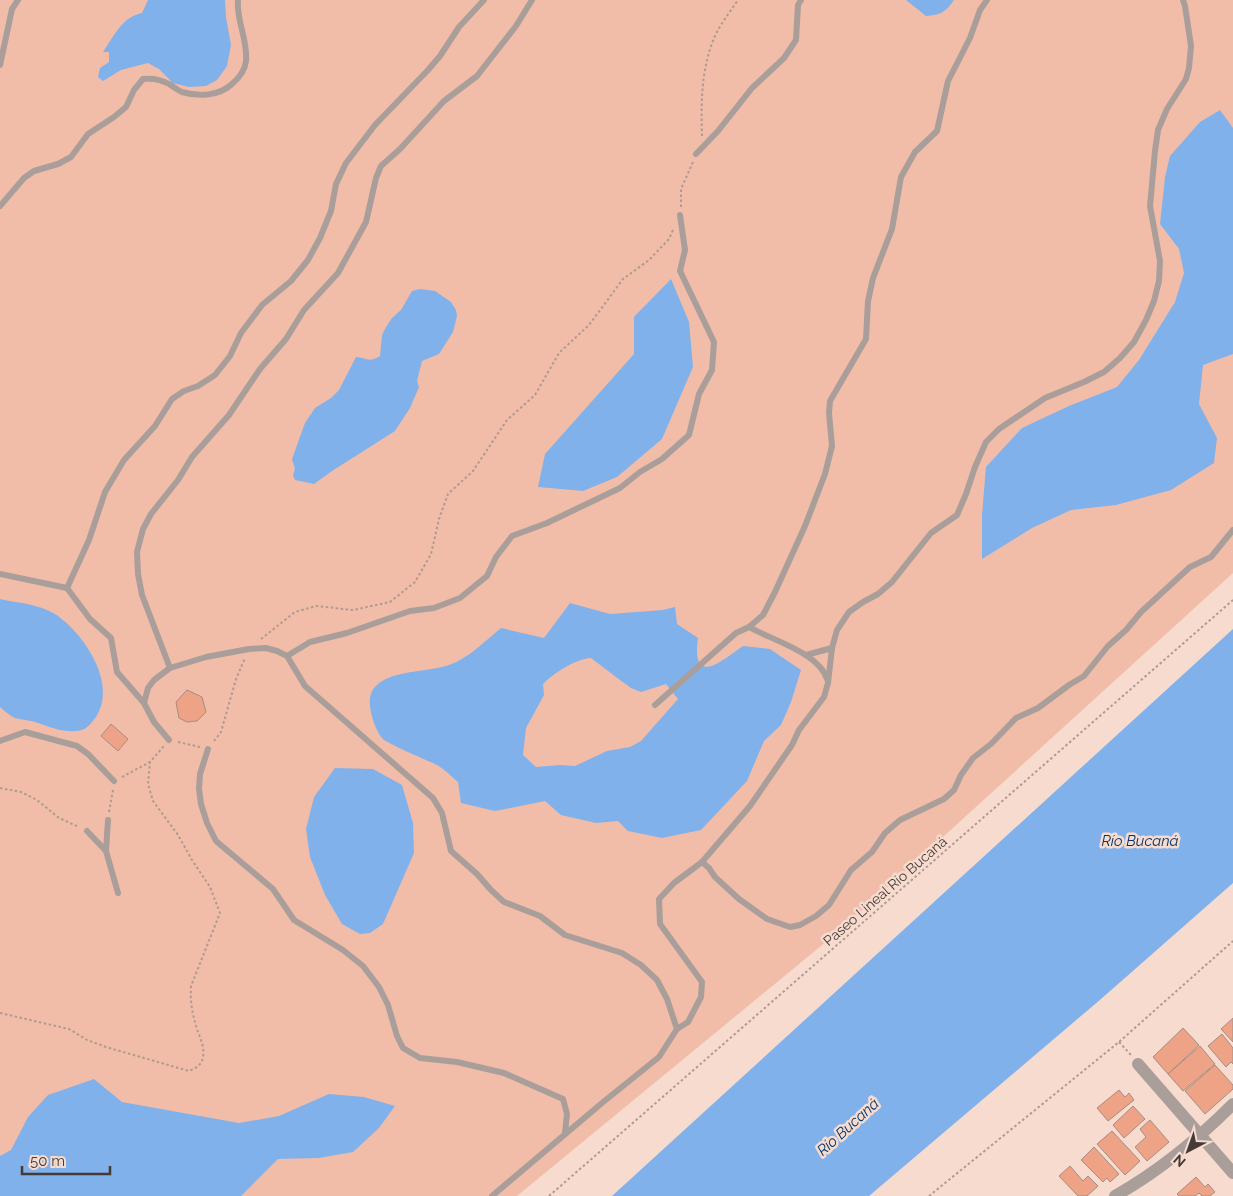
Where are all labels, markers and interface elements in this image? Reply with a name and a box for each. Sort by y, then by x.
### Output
water label: Río Bucaná [1101,832,1179,850]
street label: Paseo Lineal Río Bucaná [820,833,950,949]
water label: Río Bucaná [813,1094,883,1160]
north arrow [1163,1126,1213,1176]
scale bar [22,1144,110,1176]
text: N [1170,1151,1189,1170]
text: 50 m [30,1152,65,1170]

